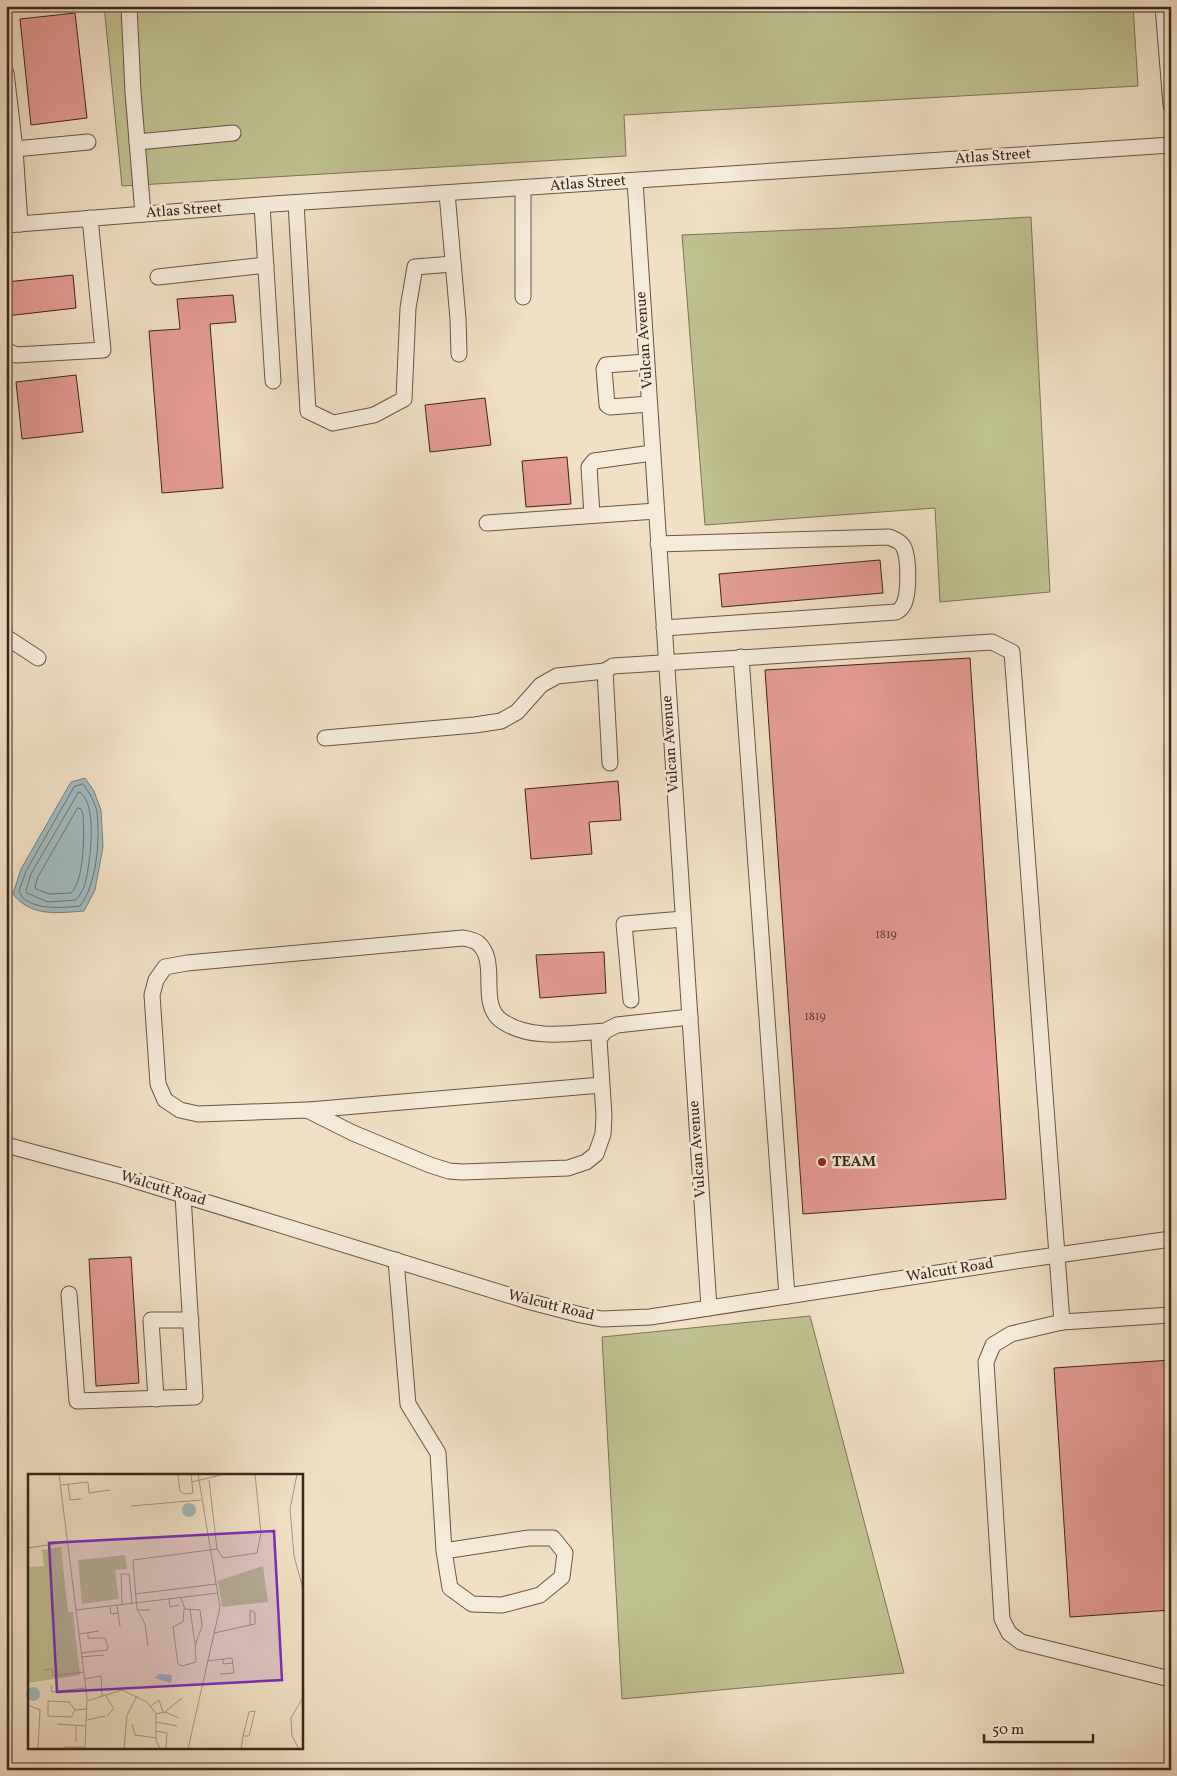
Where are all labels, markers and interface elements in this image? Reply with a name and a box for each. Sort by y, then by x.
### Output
street label: Atlas Street [954,144,1032,170]
street label: Atlas Street [549,171,627,197]
street label: Atlas Street [145,198,223,224]
street label: Vulcan Avenue [631,291,659,389]
street label: Vulcan Avenue [657,695,685,793]
house number: 1819 [875,927,897,943]
house number: 1819 [804,1009,826,1025]
street label: Vulcan Avenue [684,1100,712,1198]
place label: TEAM [832,1152,876,1173]
marker: TEAM [816,1156,828,1168]
street label: Walcutt Road [118,1166,208,1212]
street label: Walcutt Road [905,1254,995,1288]
street label: Walcutt Road [506,1285,596,1327]
inset map [28,1474,302,1748]
scale bar [984,1711,1093,1743]
text: 50 m [992,1720,1024,1741]

